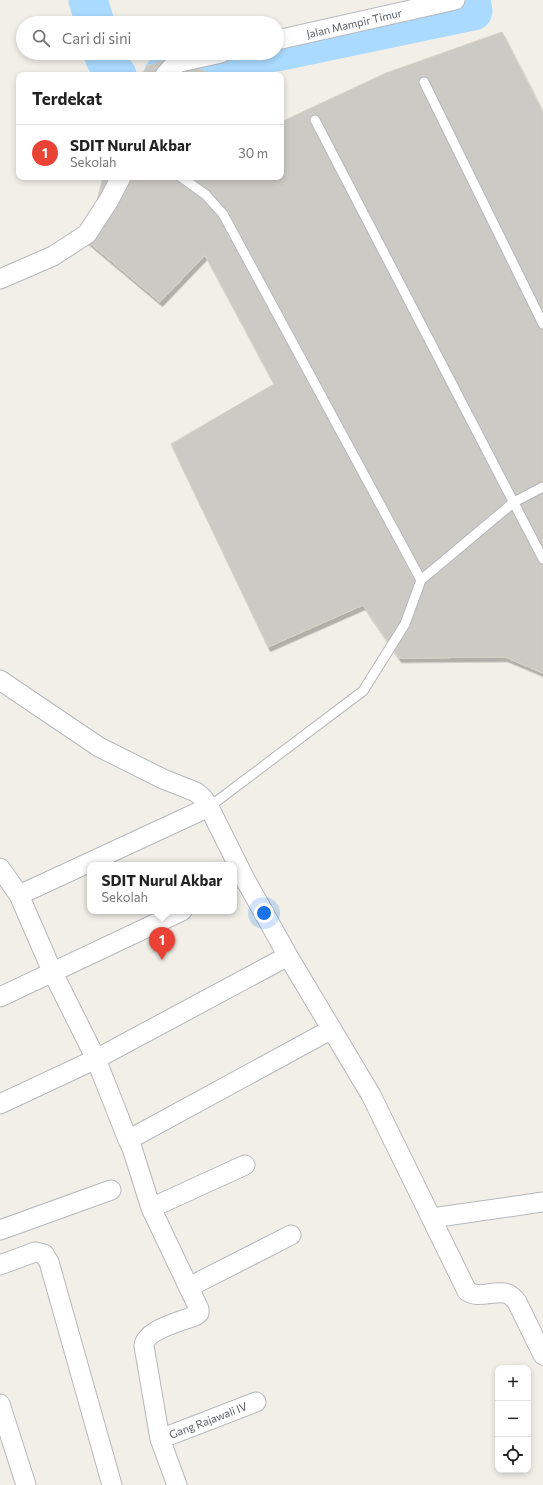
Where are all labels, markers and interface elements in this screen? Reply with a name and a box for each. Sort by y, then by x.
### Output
street label: Jalan Mampir Timur [305,6,404,41]
search box [16,16,284,60]
icon: search [30,27,52,49]
text: Cari di sini [62,29,131,47]
text: Terdekat [32,88,102,109]
text: SDIT Nurul Akbar [70,136,191,154]
text: 1 [42,145,48,161]
text: 30 m [238,145,268,161]
text: Sekolah [70,154,117,170]
popup [87,862,237,914]
text: SDIT Nurul Akbar [101,871,223,889]
text: Sekolah [101,889,148,905]
your location [254,903,274,923]
pin: 1 [149,927,175,960]
map controls [495,1365,531,1473]
button: + [495,1365,531,1401]
street label: Gang Rajawali IV [167,1399,249,1441]
button: − [495,1401,531,1437]
button: locate [495,1437,531,1473]

